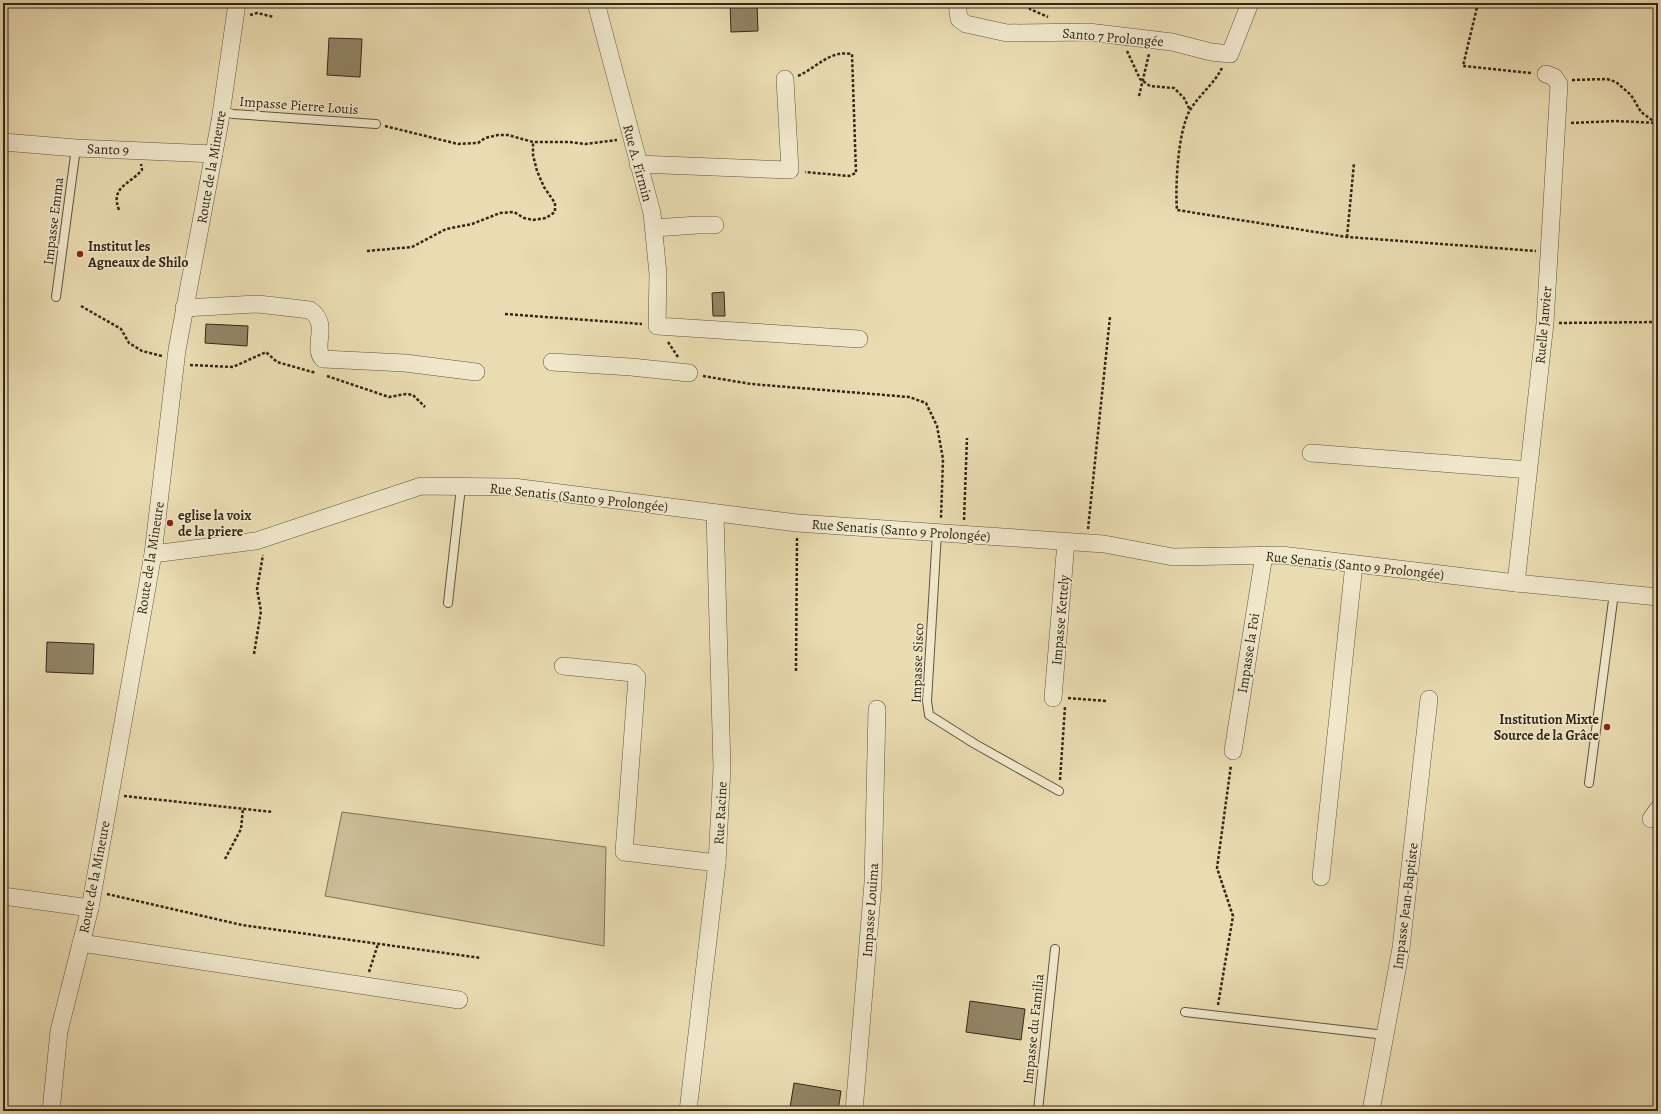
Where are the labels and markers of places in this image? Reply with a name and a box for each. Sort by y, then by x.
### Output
place label: Institut les Agneaux de Shilo [87,237,189,272]
marker: Institut les Agneaux de Shilo [75,249,85,259]
place label: eglise la voix de la priere [178,506,251,541]
marker: eglise la voix de la priere [165,518,175,528]
place label: Institution Mixte Source de la Grâce [1494,710,1600,745]
marker: Institution Mixte Source de la Grâce [1602,722,1612,732]

